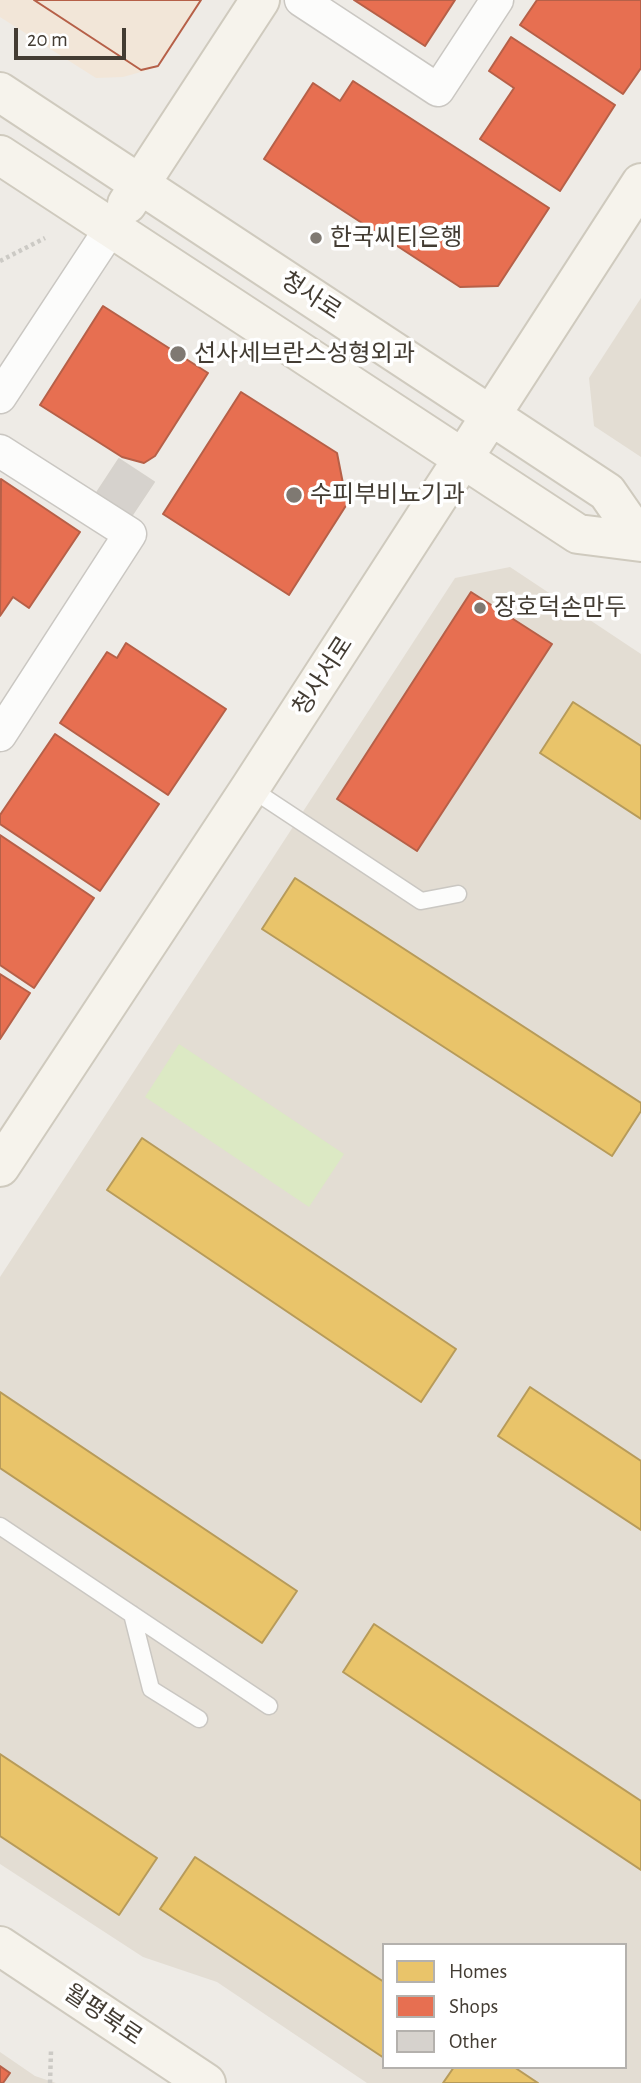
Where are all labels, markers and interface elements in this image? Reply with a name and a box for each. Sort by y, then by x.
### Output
scale bar [18,14,130,58]
text: 20 m [27,29,68,50]
place label: 한국씨티은행 [330,224,462,252]
marker: 한국씨티은행 [308,230,324,246]
street label: 청사로 [275,266,347,326]
place label: 선사세브란스성형외과 [194,340,415,368]
marker: 선사세브란스성형외과 [168,344,188,364]
place label: 수피부비뇨기과 [310,481,465,509]
marker: 수피부비뇨기과 [284,485,304,505]
place label: 장호덕손만두 [494,594,626,622]
marker: 장호덕손만두 [472,600,488,616]
street label: 청사서로 [287,631,359,721]
legend [382,1943,627,2069]
text: Homes [449,1961,507,1982]
street label: 월평북로 [58,1978,148,2052]
text: Shops [449,1996,498,2017]
text: Other [449,2031,496,2052]

